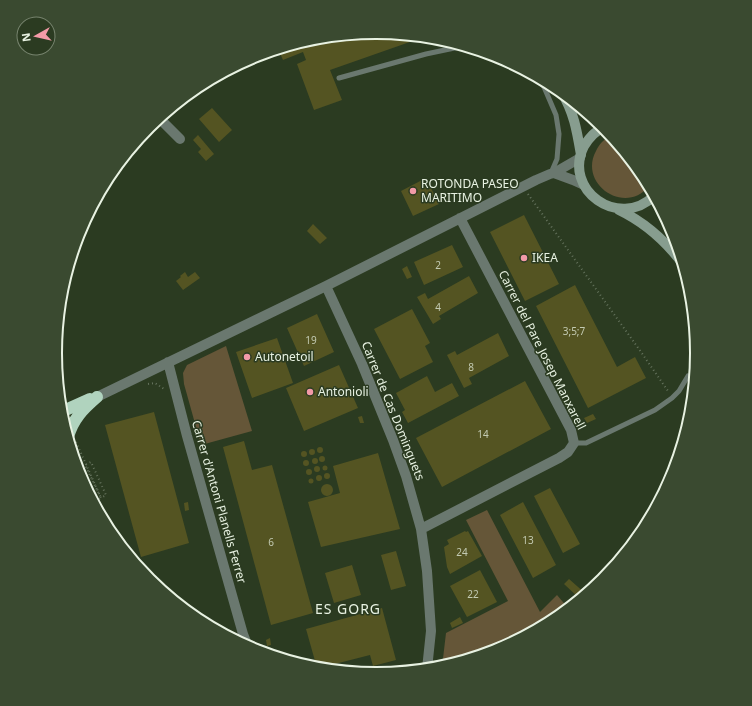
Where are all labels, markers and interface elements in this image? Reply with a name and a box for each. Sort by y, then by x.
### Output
north arrow [16,16,56,56]
text: N [18,32,34,43]
place label: ROTONDA PASEO MARITIMO [421,175,519,206]
marker: ROTONDA PASEO MARITIMO [408,186,418,196]
place label: IKEA [532,249,558,266]
marker: IKEA [519,253,529,263]
house number: 2 [435,258,441,272]
street label: Carrer del Pare Josep Manxarell [495,267,590,433]
house number: 4 [435,300,441,314]
house number: 3;5;7 [563,324,586,338]
house number: 19 [305,333,317,347]
street label: Carrer de Cas Dominguets [358,339,429,483]
place label: Autonetoil [255,348,314,365]
marker: Autonetoil [242,352,252,362]
house number: 8 [468,360,474,374]
place label: Antonioli [318,383,369,400]
marker: Antonioli [305,387,315,397]
street label: Carrer d'Antoni Planells Ferrer [188,418,251,586]
house number: 14 [477,427,489,441]
house number: 13 [522,533,534,547]
house number: 6 [268,535,274,549]
house number: 24 [456,545,468,559]
house number: 22 [467,587,479,601]
district label: ES GORG [315,599,381,618]

